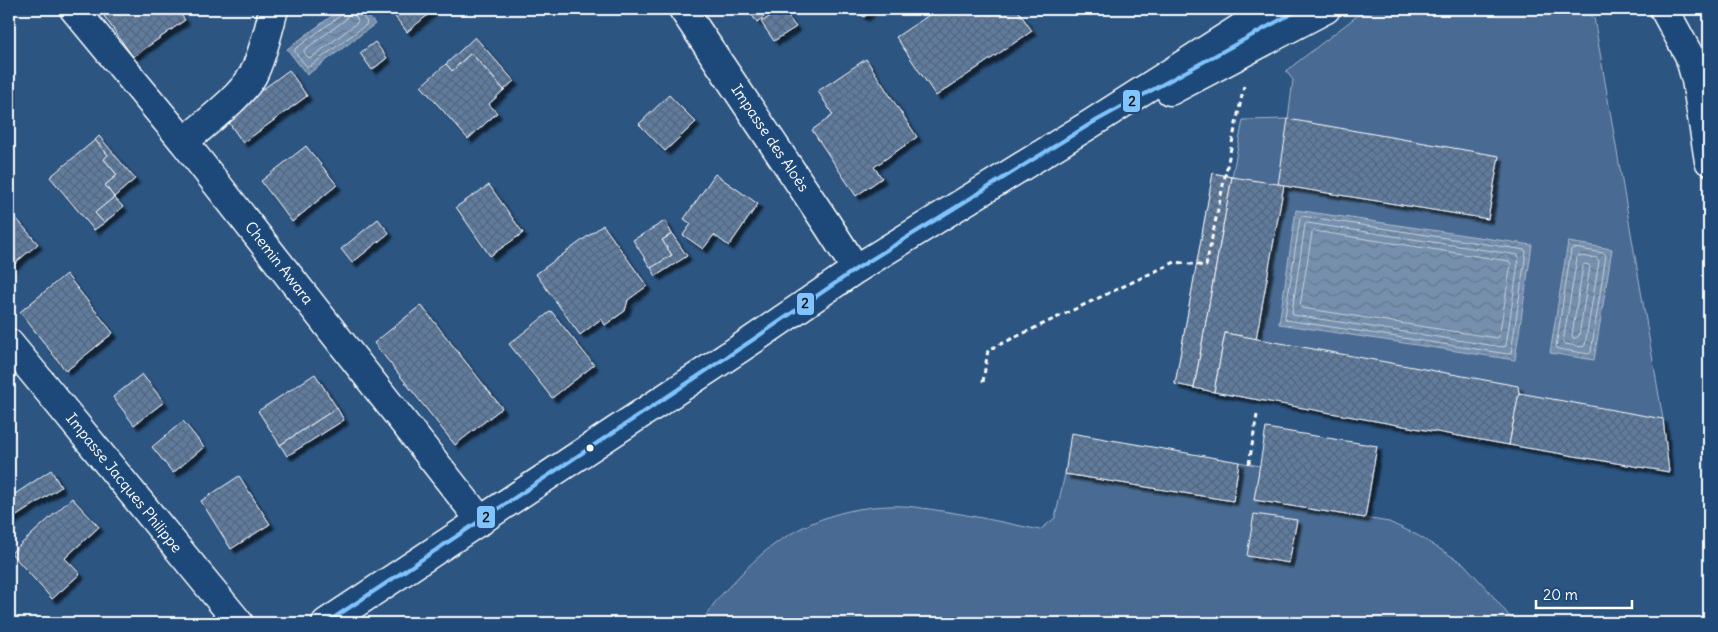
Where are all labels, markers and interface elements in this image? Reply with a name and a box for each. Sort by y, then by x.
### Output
street label: Impasse des Aloès [727,80,813,195]
line badge: 2 [1122,89,1141,113]
text: 2 [1128,92,1136,110]
street label: Chemin Awara [241,217,318,308]
line badge: 2 [796,292,815,316]
text: 2 [801,294,809,312]
street label: Impasse Jacques Philippe [62,409,187,556]
unlabelled marker [585,443,595,453]
line badge: 2 [476,505,496,529]
text: 2 [482,508,490,526]
scale bar [1536,577,1632,609]
text: 20 m [1543,585,1578,604]

